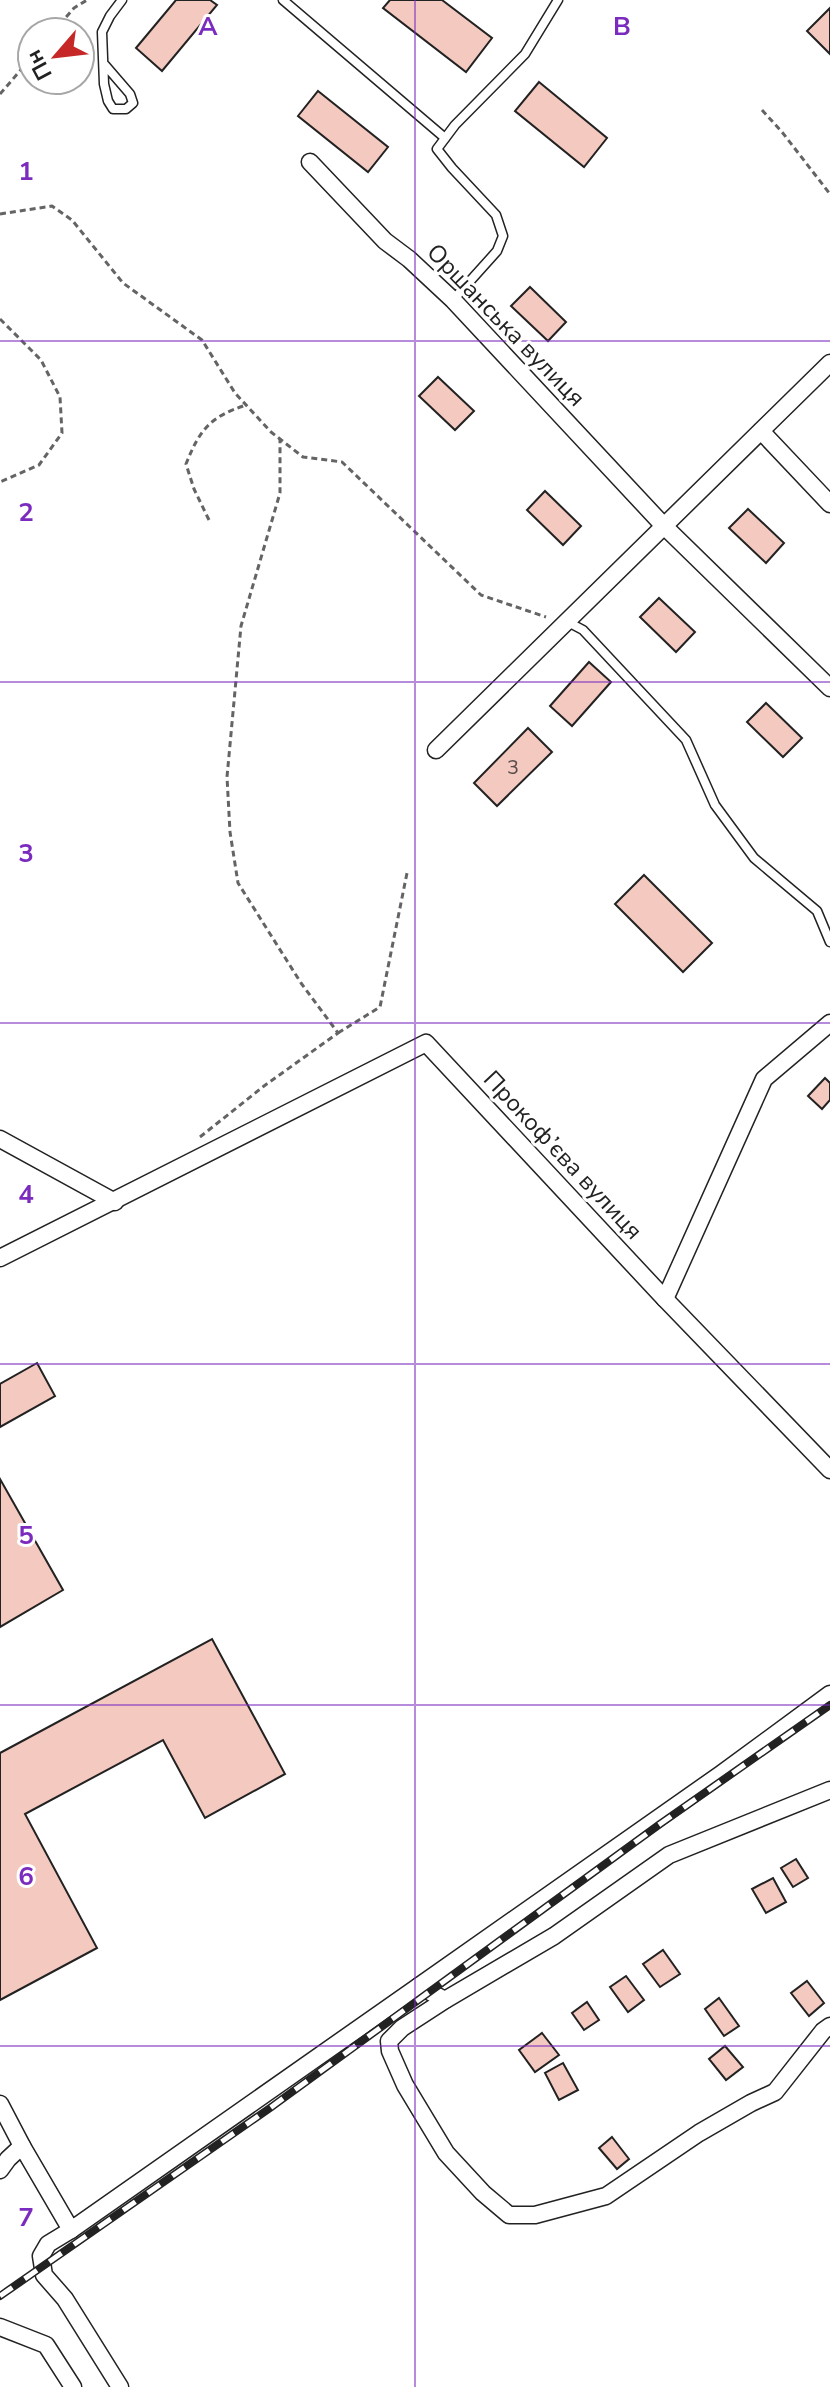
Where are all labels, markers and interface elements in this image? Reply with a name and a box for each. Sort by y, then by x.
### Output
text: A [198,9,218,44]
text: B [613,9,631,44]
north arrow [16,16,96,96]
text: Пн [19,45,60,85]
text: 1 [18,154,34,189]
street label: Оршанська вулиця [420,237,592,413]
text: 2 [18,495,34,530]
house number: 3 [507,754,519,781]
text: 3 [18,836,34,871]
street label: Прокоф’єва вулиця [476,1064,650,1246]
text: 4 [18,1177,34,1212]
text: 5 [18,1518,34,1553]
text: 6 [18,1859,34,1894]
text: 7 [18,2200,34,2235]

